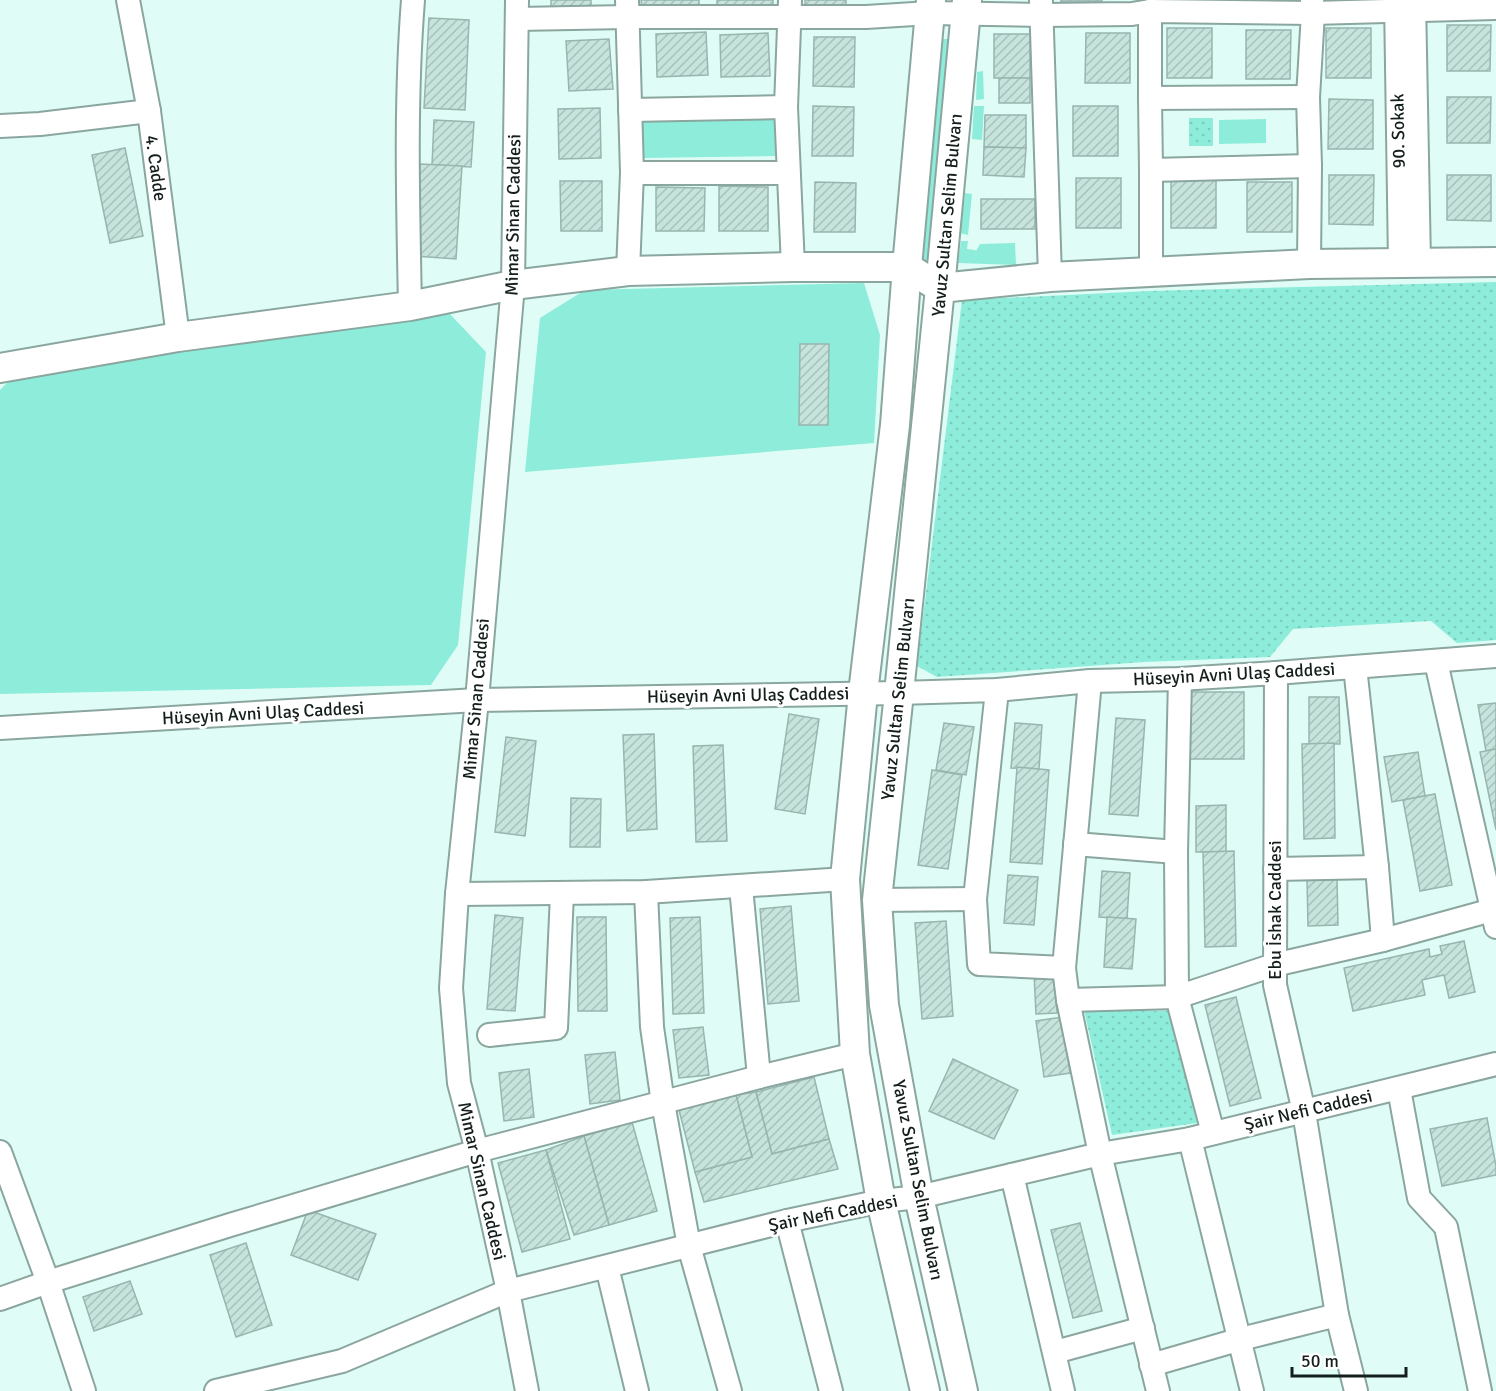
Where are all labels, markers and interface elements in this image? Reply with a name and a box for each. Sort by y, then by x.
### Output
street label: 90. Sokak [1386,93,1410,169]
street label: Yavuz Sultan Selim Bulvarı [927,113,967,317]
street label: 4. Cadde [140,134,172,202]
street label: Mimar Sinan Caddesi [501,134,525,296]
street label: Yavuz Sultan Selim Bulvarı [876,597,920,801]
street label: Mimar Sinan Caddesi [458,617,494,781]
street label: Hüseyin Avni Ulaş Caddesi [1132,658,1336,690]
street label: Hüseyin Avni Ulaş Caddesi [647,682,849,708]
street label: Hüseyin Avni Ulaş Caddesi [161,697,365,729]
street label: Ebu İshak Caddesi [1264,840,1286,980]
street label: Yavuz Sultan Selim Bulvarı [888,1078,948,1282]
street label: Şair Nefi Caddesi [1242,1085,1374,1135]
street label: Mimar Sinan Caddesi [453,1100,511,1262]
street label: Şair Nefi Caddesi [767,1190,899,1236]
scale bar [1292,1340,1406,1378]
text: 50 m [1301,1350,1339,1372]

